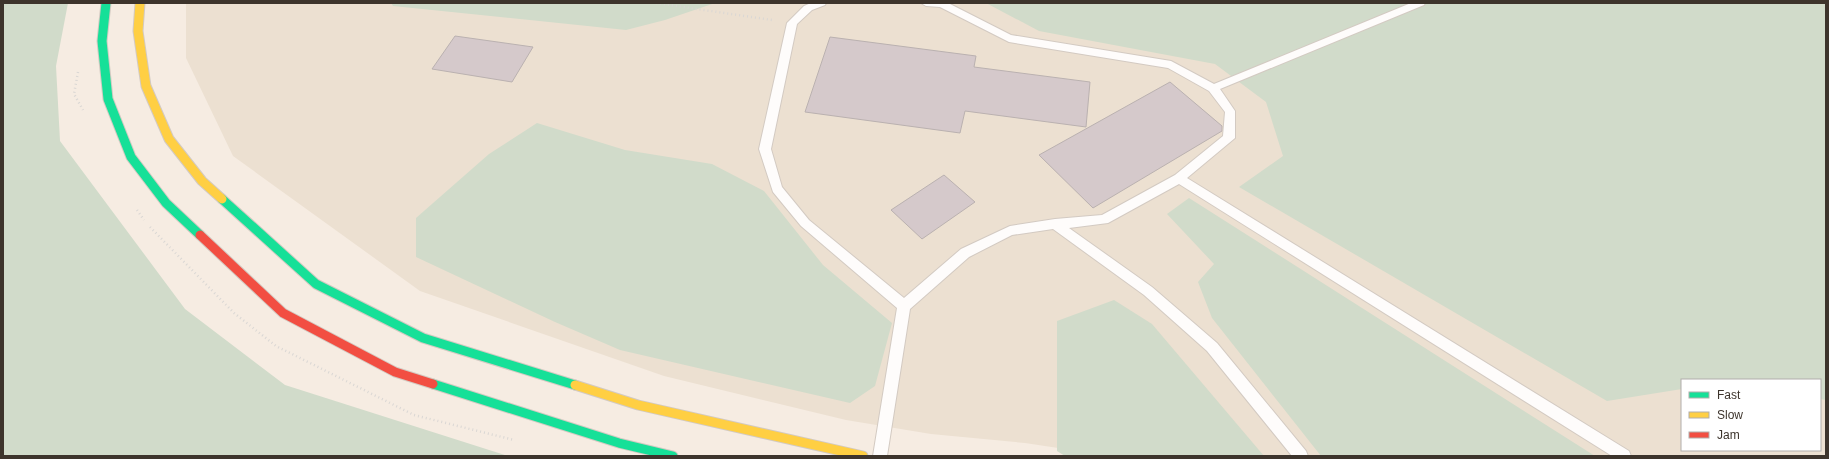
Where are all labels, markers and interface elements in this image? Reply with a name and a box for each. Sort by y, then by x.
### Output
legend [1681,379,1821,451]
text: Fast [1717,388,1741,402]
text: Slow [1717,408,1743,422]
text: Jam [1717,428,1740,442]

